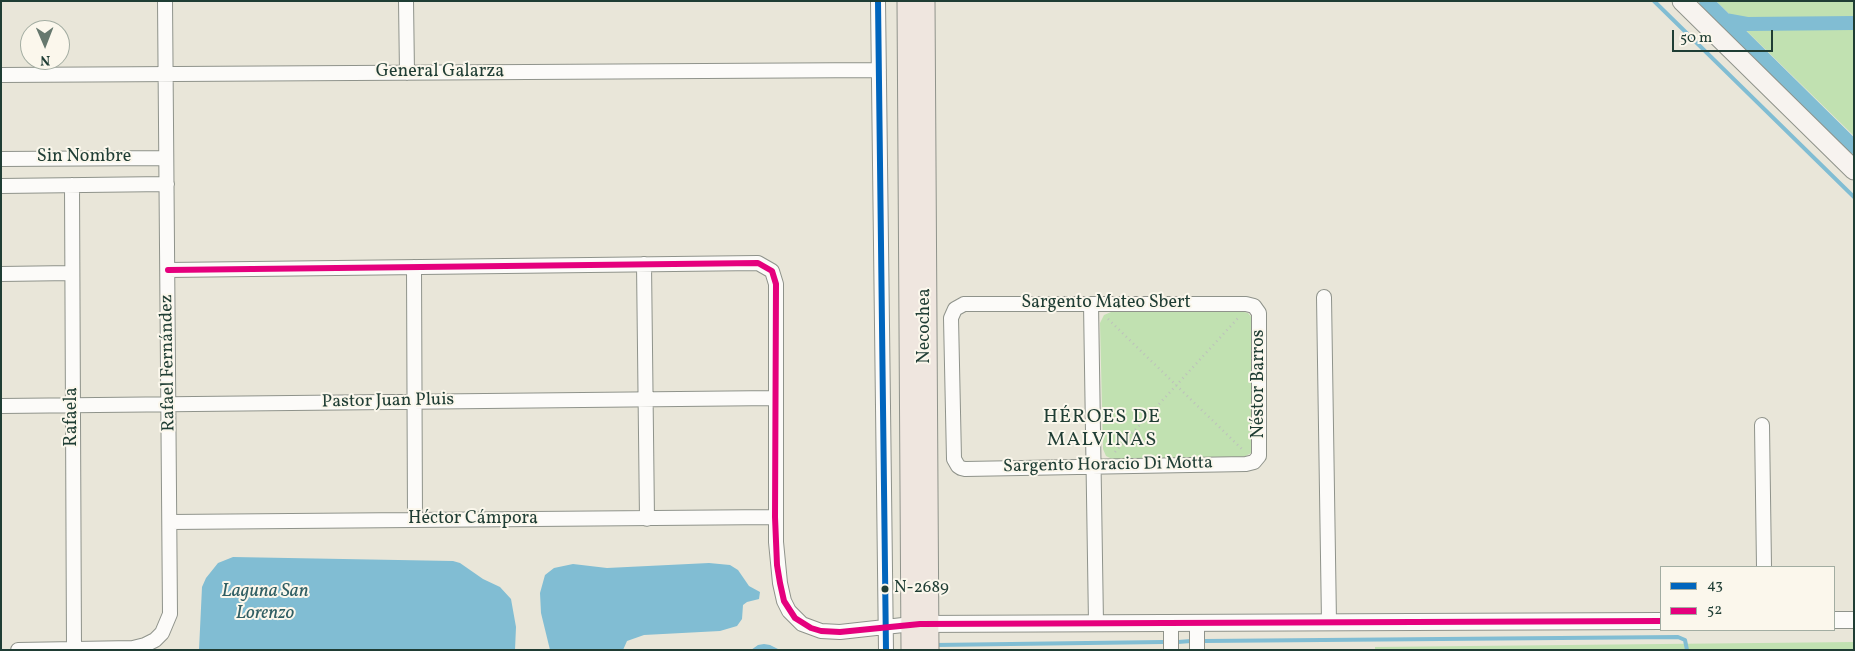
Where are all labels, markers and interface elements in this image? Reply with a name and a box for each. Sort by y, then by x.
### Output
north arrow [20,20,70,70]
scale bar [1675,20,1776,52]
text: 50 m [1680,28,1712,49]
text: N [40,50,51,69]
street label: General Galarza [376,62,504,84]
street label: Sin Nombre [37,147,131,169]
street label: Necochea [915,288,937,364]
street label: Sargento Mateo Sbert [1021,293,1191,315]
street label: Rafael Fernández [157,294,181,432]
street label: Néstor Barros [1249,330,1271,438]
street label: Rafaela [62,387,84,447]
street label: Pastor Juan Pluis [322,390,454,414]
district label: HÉROES DE MALVINAS [1042,406,1162,453]
street label: Sargento Horacio Di Motta [1003,453,1213,479]
street label: Héctor Cámpora [408,509,538,531]
legend [1660,566,1835,631]
text: 43 [1707,575,1723,596]
place label: N-2689 [894,579,949,599]
water label: Laguna San Lorenzo [221,582,309,626]
marker: N-2689 [880,584,890,594]
text: 52 [1707,600,1722,621]

